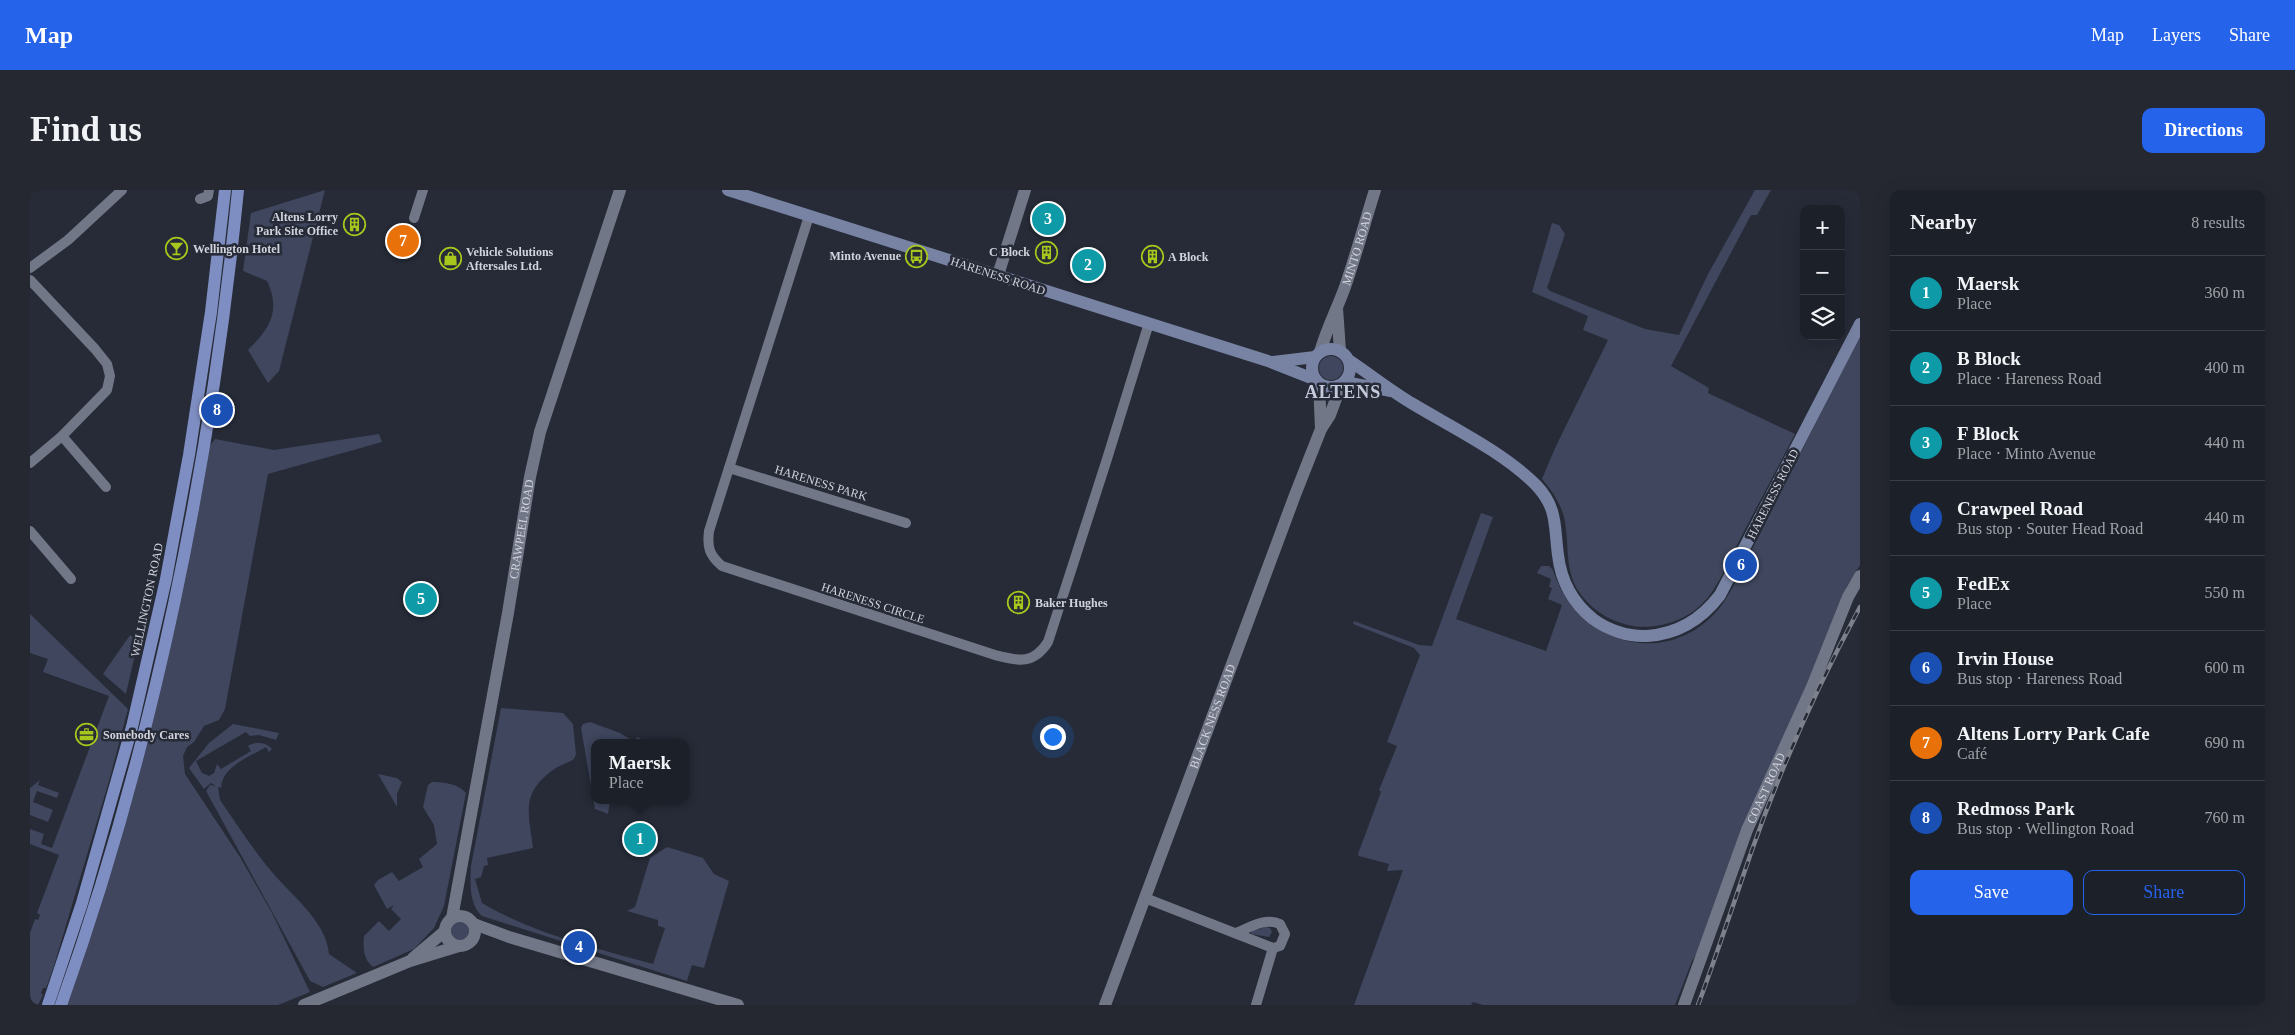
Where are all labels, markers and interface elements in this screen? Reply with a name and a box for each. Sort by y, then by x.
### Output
text: Map [25,22,73,48]
text: Map [2091,25,2124,45]
text: Layers [2152,25,2201,45]
text: Share [2229,25,2270,45]
button: Directions [2142,108,2265,153]
text: Find us [30,110,142,149]
pin: 3 [1032,200,1064,238]
map controls [1800,205,1845,340]
button: + [1800,205,1845,250]
place label: Altens Lorry Park Site Office [256,210,339,238]
street label: MINTO ROAD [1339,210,1375,287]
text: Nearby [1910,210,1977,234]
building icon: Altens Lorry Park Site Office [342,212,366,236]
text: 8 results [2191,214,2245,231]
pin: 7 [387,222,419,260]
bar icon: Wellington Hotel [165,237,189,261]
building icon: C Block [1034,240,1058,264]
place label: Wellington Hotel [193,242,281,256]
bus stop icon: Minto Avenue [905,244,929,268]
place label: Vehicle Solutions Aftersales Ltd. [466,245,554,273]
place label: C Block [989,245,1030,259]
building icon: A Block [1140,245,1164,269]
pin: 2 [1072,246,1104,284]
shop icon: Vehicle Solutions Aftersales Ltd. [438,247,462,271]
place label: Minto Avenue [830,249,902,263]
place label: A Block [1168,250,1209,264]
button: − [1800,250,1845,295]
street label: HARENESS ROAD [949,254,1048,298]
text: Maersk [1957,273,2019,294]
text: 1 [1922,284,1930,301]
text: 360 m [2205,284,2245,301]
button: layers [1800,295,1845,340]
text: Place [1957,295,1992,312]
text: B Block [1957,348,2021,369]
text: 2 [1922,359,1930,376]
text: 400 m [2205,359,2245,376]
text: Place · Hareness Road [1957,370,2101,387]
district label: ALTENS [1305,382,1381,402]
pin: 8 [201,391,233,429]
text: F Block [1957,423,2019,444]
text: 3 [1922,434,1930,451]
text: 440 m [2205,434,2245,451]
text: Place · Minto Avenue [1957,445,2096,462]
street label: HARENESS ROAD [1744,446,1802,541]
street label: HARENESS PARK [773,462,869,504]
street label: CRAWPEEL ROAD [507,478,537,580]
text: Crawpeel Road [1957,498,2083,519]
text: 4 [1922,509,1930,526]
text: 440 m [2205,509,2245,526]
text: Bus stop · Souter Head Road [1957,520,2143,537]
street label: WELLINGTON ROAD [128,541,166,658]
pin: 6 [1725,546,1757,584]
text: FedEx [1957,573,2010,594]
pin: 5 [405,580,437,618]
street label: HARENESS CIRCLE [820,580,926,626]
text: 5 [1922,584,1930,601]
text: 550 m [2205,584,2245,601]
building icon: Baker Hughes [1007,591,1031,615]
text: Place [1957,595,1992,612]
place label: Baker Hughes [1035,596,1108,610]
text: Irvin House [1957,648,2054,669]
text: 6 [1922,659,1930,676]
text: 600 m [2205,659,2245,676]
street label: BLACK NESS ROAD [1187,662,1238,770]
text: Bus stop · Hareness Road [1957,670,2122,687]
office icon: Somebody Cares [75,723,99,747]
text: Altens Lorry Park Cafe [1957,723,2150,744]
your location [1040,724,1066,750]
place label: Somebody Cares [103,728,189,742]
text: 7 [1922,734,1930,751]
text: 690 m [2205,734,2245,751]
popup [591,739,689,804]
text: Café [1957,745,1987,762]
street label: COAST ROAD [1744,750,1788,826]
text: Maersk [609,752,671,773]
text: Place [609,774,644,791]
text: Redmoss Park [1957,798,2075,819]
text: 8 [1922,809,1930,826]
text: 760 m [2205,809,2245,826]
pin: 1 [624,820,656,858]
text: Bus stop · Wellington Road [1957,820,2134,837]
button: Save [1910,870,2073,915]
button: Share [2083,870,2245,915]
pin: 4 [563,928,595,966]

